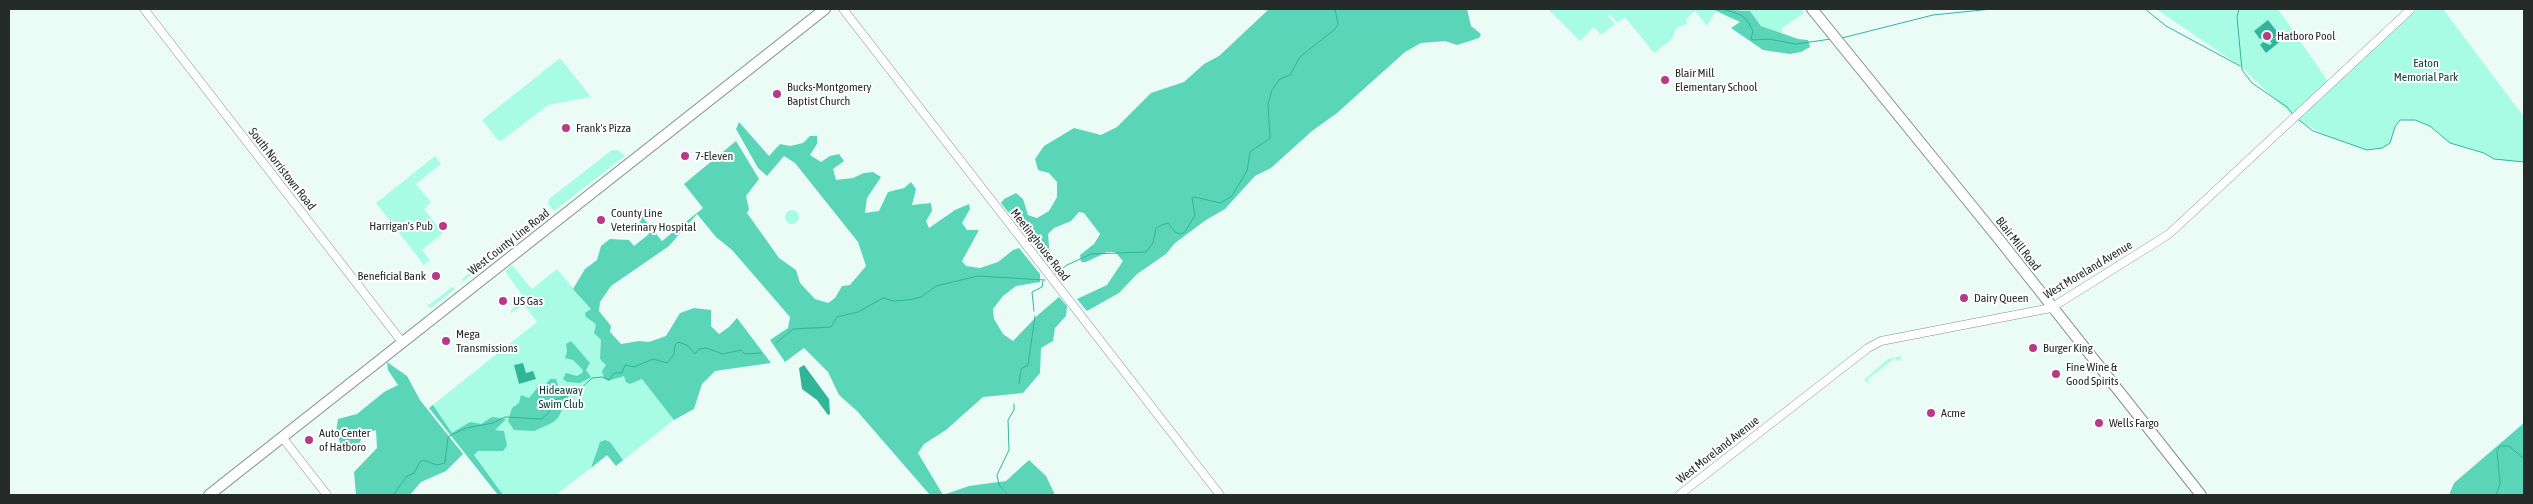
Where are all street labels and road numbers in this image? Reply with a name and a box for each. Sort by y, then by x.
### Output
street label: South Norristown Road [245,125,319,213]
street label: West County Line Road [466,206,552,278]
street label: Meetinghouse Road [1007,206,1073,284]
street label: Blair Mill Road [1993,214,2043,274]
street label: West Moreland Avenue [2041,238,2135,302]
street label: West Moreland Avenue [1674,413,1762,487]

